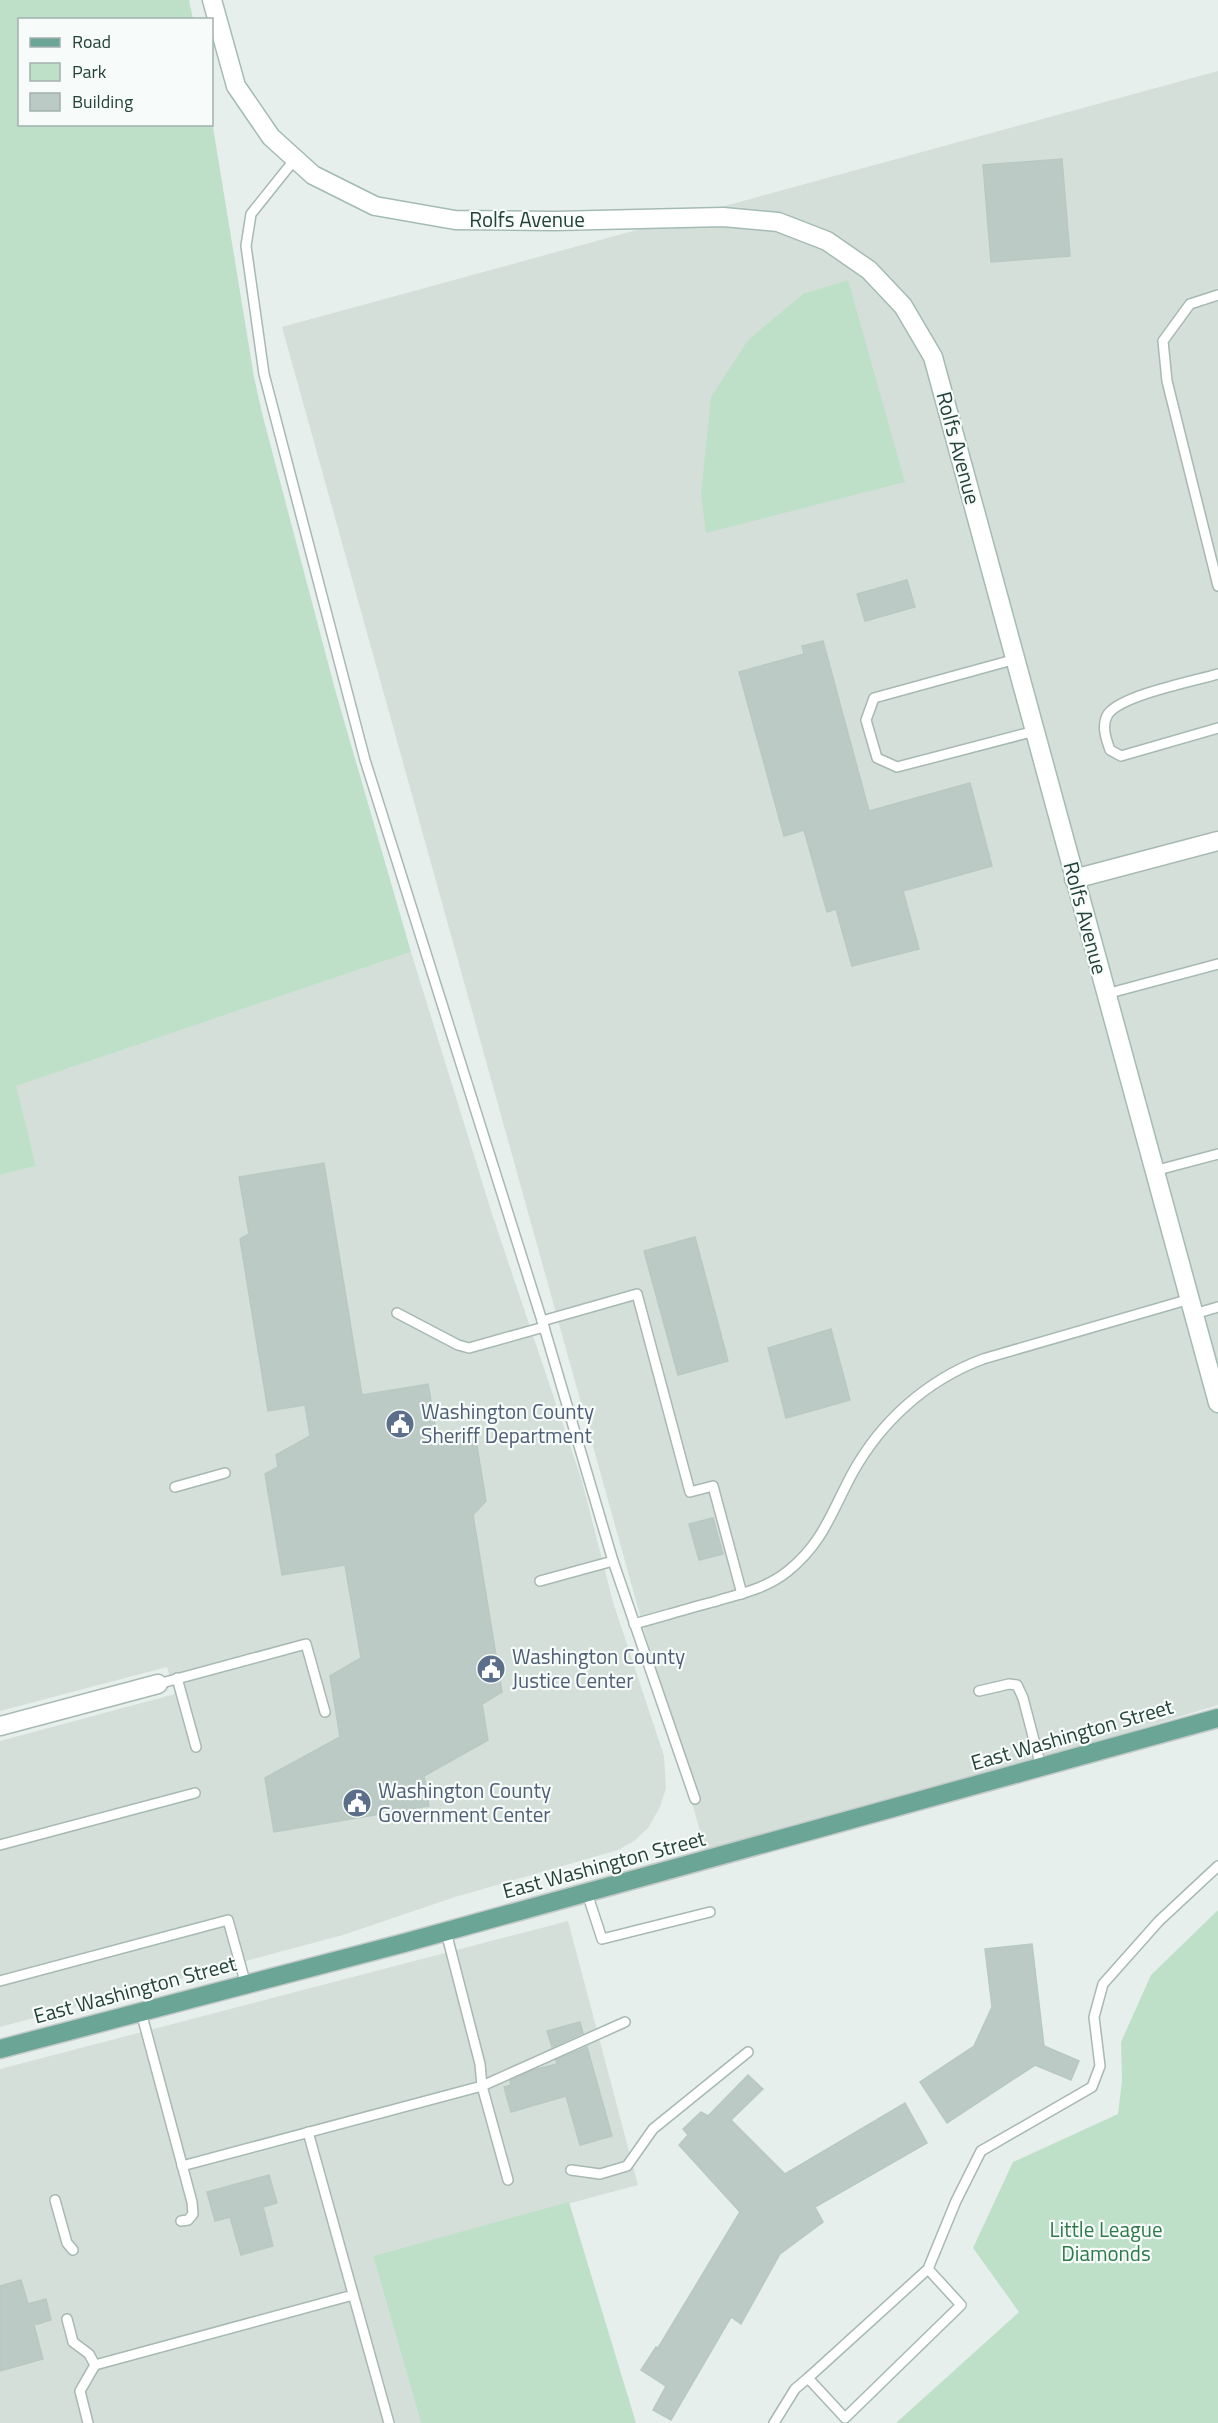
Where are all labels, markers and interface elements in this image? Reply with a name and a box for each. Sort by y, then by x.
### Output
legend [18,18,213,126]
text: Road [72,28,111,55]
text: Park [72,58,107,85]
text: Building [72,88,133,115]
street label: Rolfs Avenue [469,203,585,235]
street label: Rolfs Avenue [929,388,989,508]
street label: Rolfs Avenue [1056,858,1116,978]
place label: Washington County Sheriff Department [421,1395,594,1451]
public building icon: Washington County Sheriff Department [384,1408,416,1440]
place label: Washington County Justice Center [512,1640,685,1696]
public building icon: Washington County Justice Center [475,1653,507,1685]
street label: East Washington Street [967,1690,1177,1778]
place label: Washington County Government Center [378,1774,551,1830]
public building icon: Washington County Government Center [341,1787,373,1819]
street label: East Washington Street [499,1821,709,1907]
street label: East Washington Street [30,1946,240,2032]
park label: Little League Diamonds [1049,2213,1163,2269]

